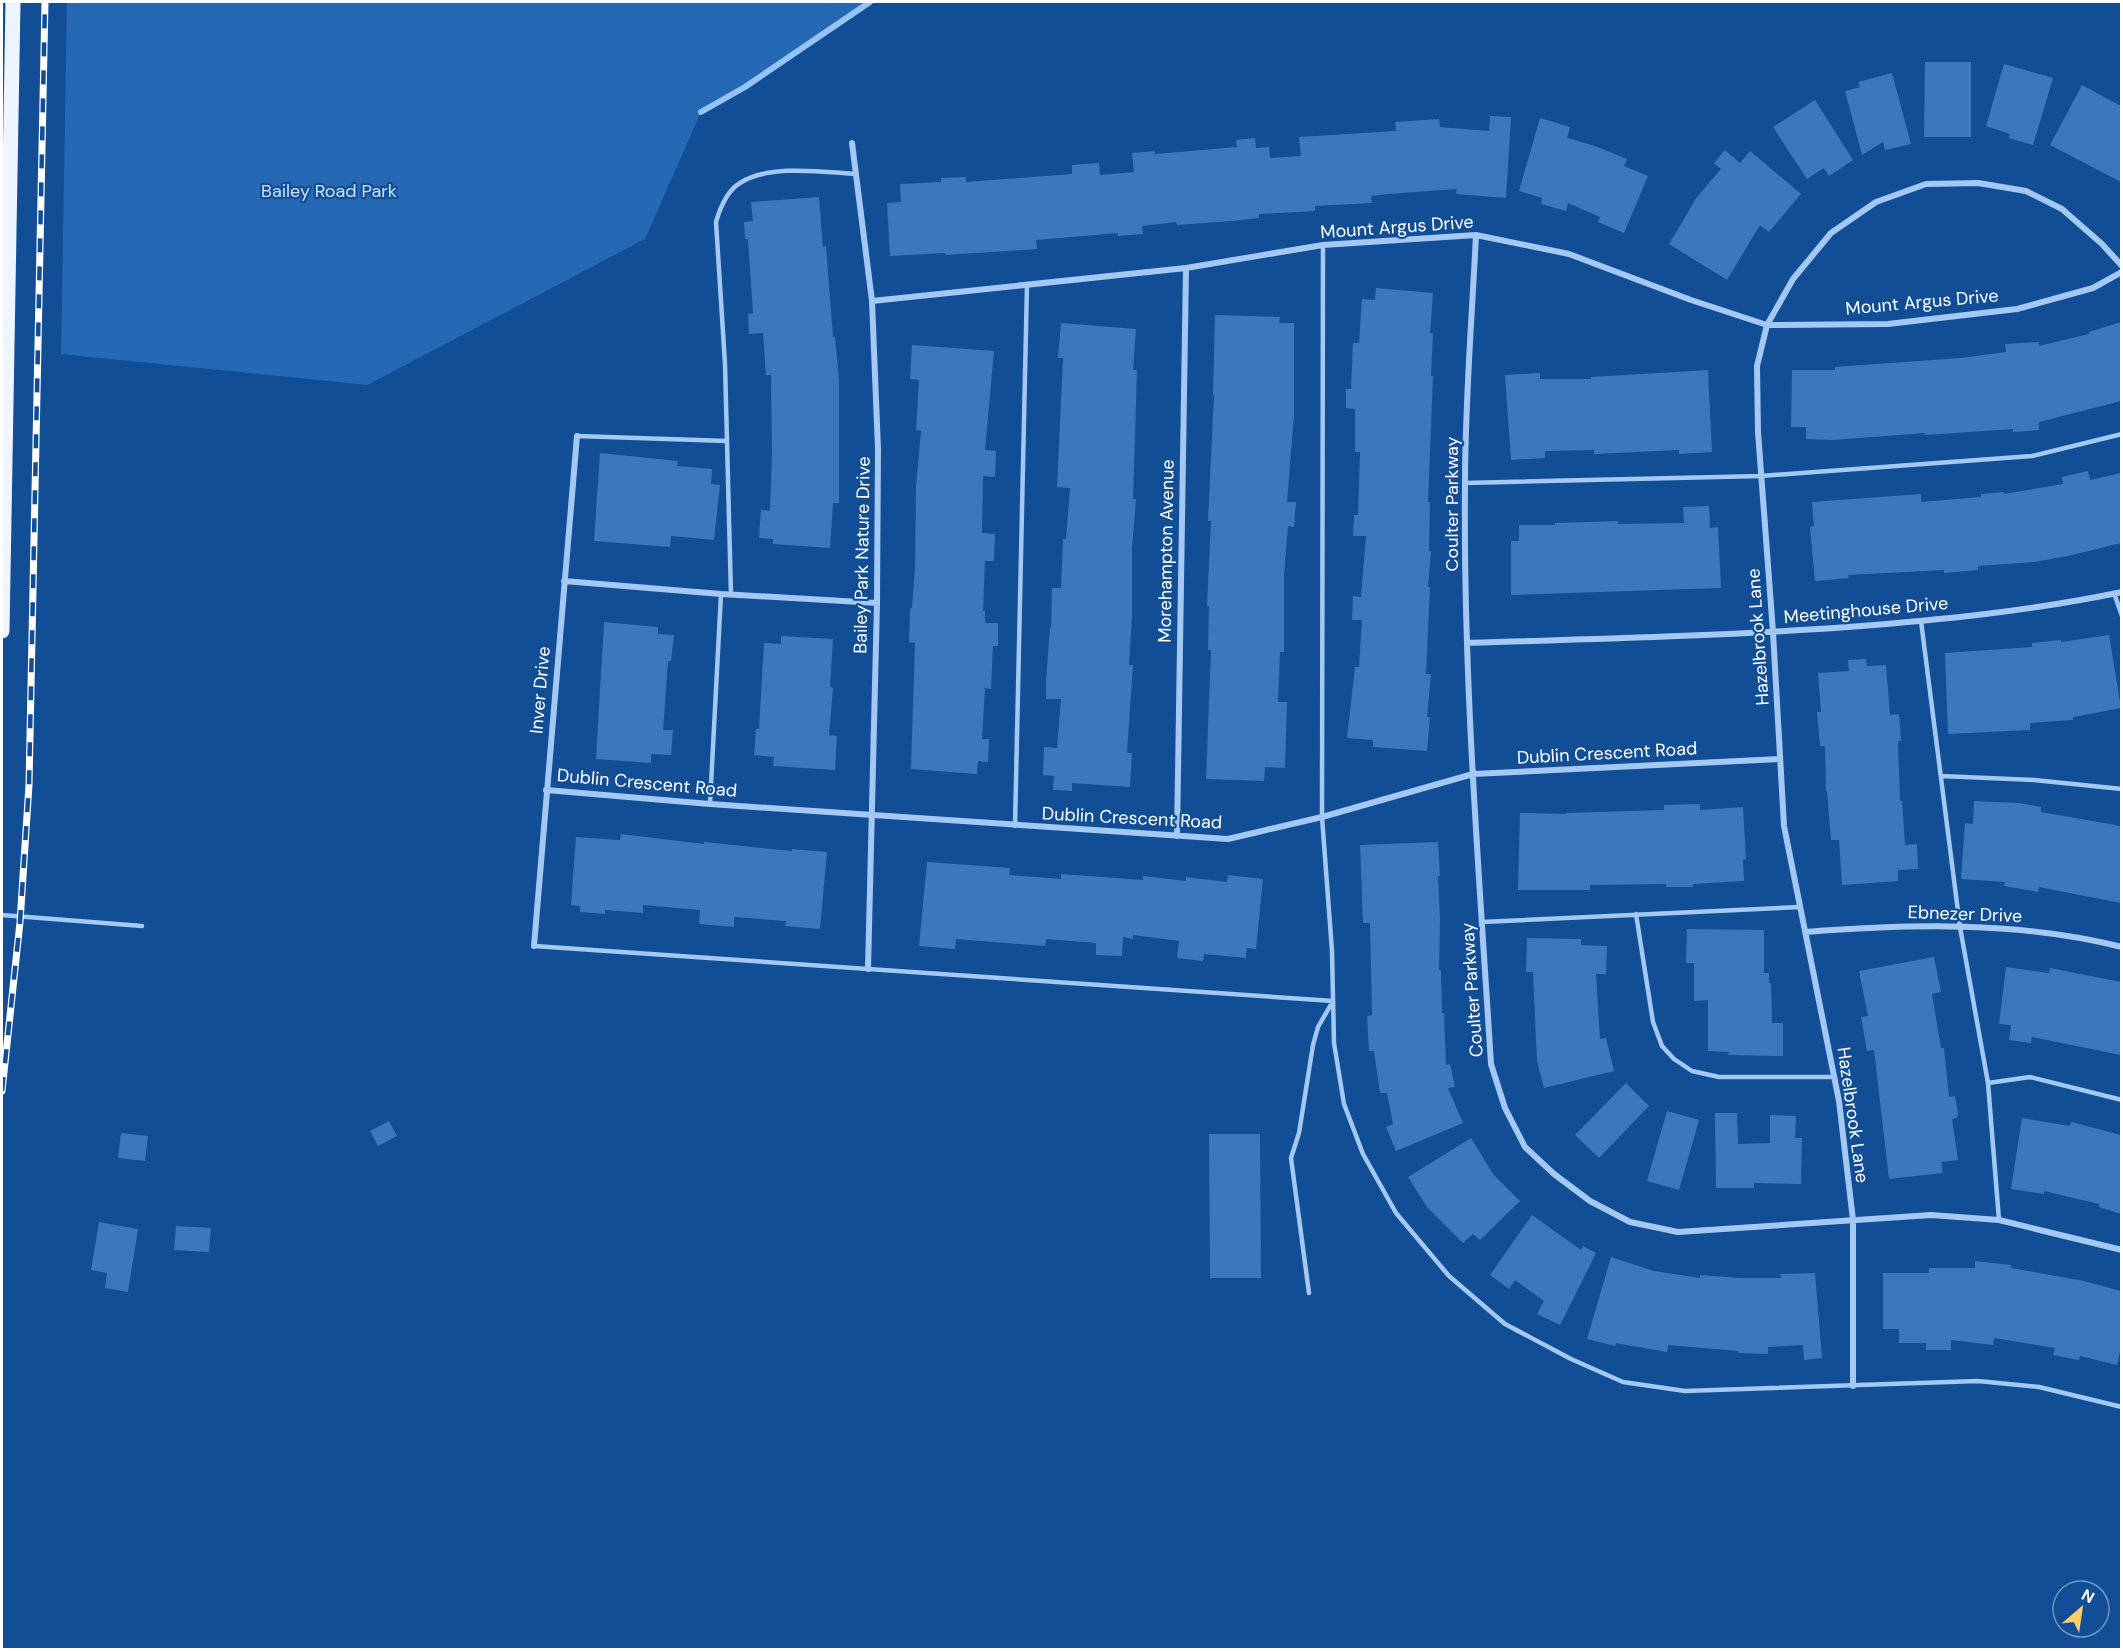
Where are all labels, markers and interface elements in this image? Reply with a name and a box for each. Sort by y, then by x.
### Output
park label: Bailey Road Park [261,179,397,203]
street label: Mount Argus Drive [1320,210,1474,244]
street label: Mount Argus Drive [1844,283,2000,321]
street label: Coulter Parkway [1440,437,1464,571]
street label: Bailey Park Nature Drive [848,456,876,654]
street label: Morehampton Avenue [1152,459,1180,643]
street label: Hazelbrook Lane [1741,568,1775,706]
street label: Meetinghouse Drive [1783,591,1949,629]
street label: Inver Drive [524,645,556,735]
street label: Dublin Crescent Road [1516,736,1698,770]
street label: Dublin Crescent Road [556,763,738,803]
street label: Dublin Crescent Road [1041,801,1223,835]
street label: Ebnezer Drive [1907,900,2023,928]
street label: Coulter Parkway [1455,922,1489,1058]
street label: Hazelbrook Lane [1832,1045,1874,1185]
north arrow [2051,1579,2111,1639]
text: N [2078,1584,2098,1608]

